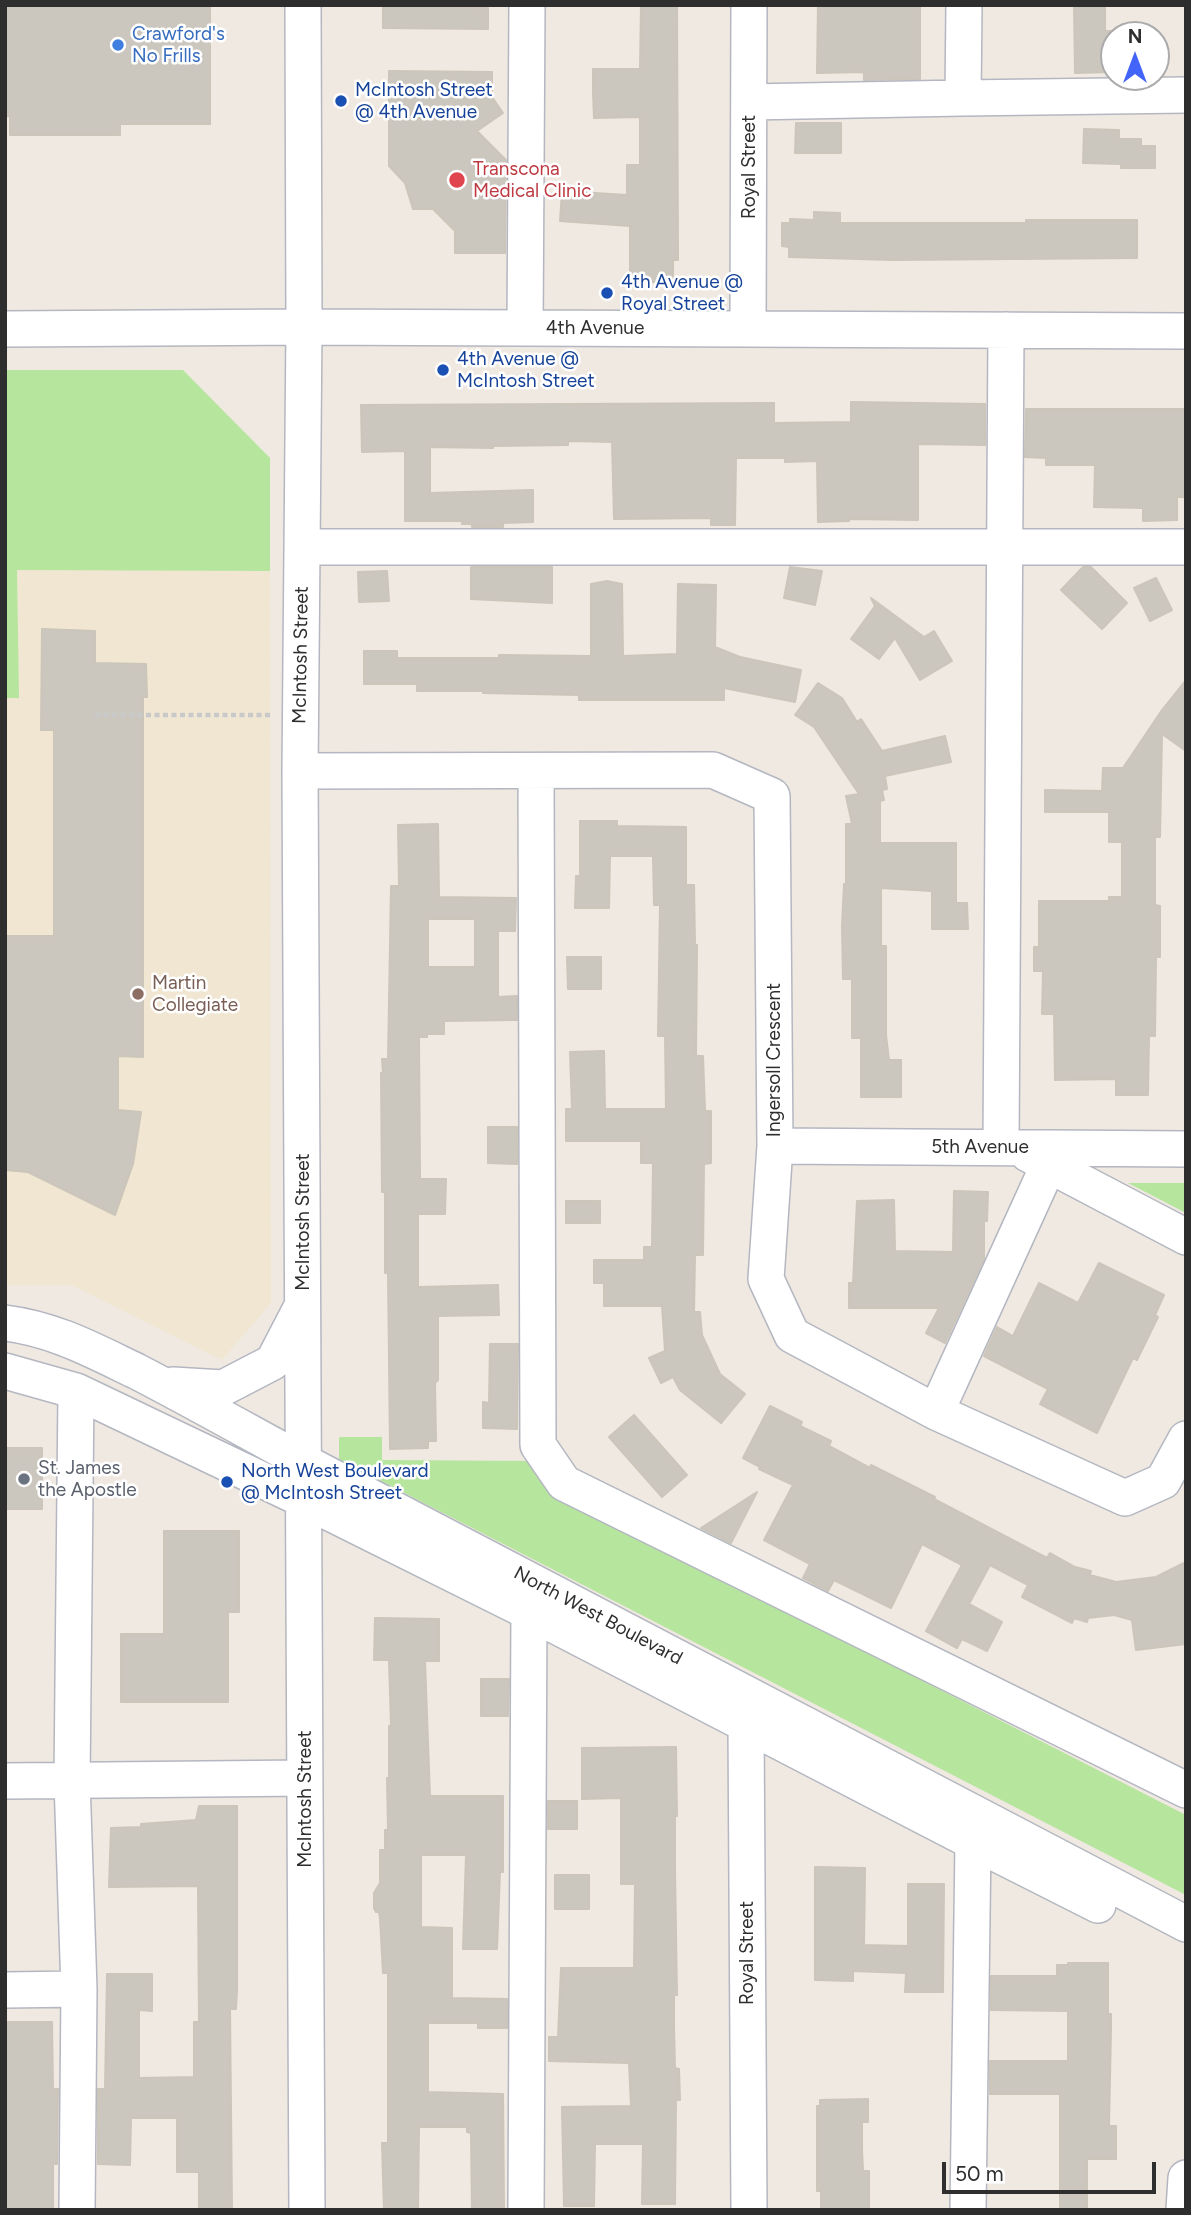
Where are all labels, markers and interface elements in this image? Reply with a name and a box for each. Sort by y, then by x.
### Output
north arrow [1100,21,1170,91]
place label: Crawford's No Frills [132,23,225,67]
text: N [1128,25,1142,48]
marker: Crawford's No Frills [110,37,126,53]
place label: McIntosh Street @ 4th Avenue [355,79,493,123]
marker: McIntosh Street @ 4th Avenue [333,93,349,109]
street label: Royal Street [738,115,760,219]
place label: Transcona Medical Clinic [473,158,591,202]
marker: Transcona Medical Clinic [447,170,467,190]
place label: 4th Avenue @ Royal Street [621,271,743,315]
marker: 4th Avenue @ Royal Street [599,285,615,301]
street label: 4th Avenue [546,317,644,339]
place label: 4th Avenue @ McIntosh Street [457,348,595,392]
marker: 4th Avenue @ McIntosh Street [435,362,451,378]
street label: McIntosh Street [288,586,314,724]
place label: Martin Collegiate [152,972,238,1016]
street label: Ingersoll Crescent [763,983,785,1137]
marker: Martin Collegiate [130,986,146,1002]
street label: 5th Avenue [931,1136,1029,1158]
street label: McIntosh Street [292,1153,314,1291]
place label: St. James the Apostle [38,1457,137,1501]
place label: North West Boulevard @ McIntosh Street [241,1460,429,1504]
marker: St. James the Apostle [16,1471,32,1487]
marker: North West Boulevard @ McIntosh Street [219,1474,235,1490]
street label: North West Boulevard [510,1562,686,1670]
street label: McIntosh Street [294,1730,316,1868]
street label: Royal Street [736,1901,758,2005]
scale bar [946,2148,1160,2192]
text: 50 m [955,2161,1004,2186]

